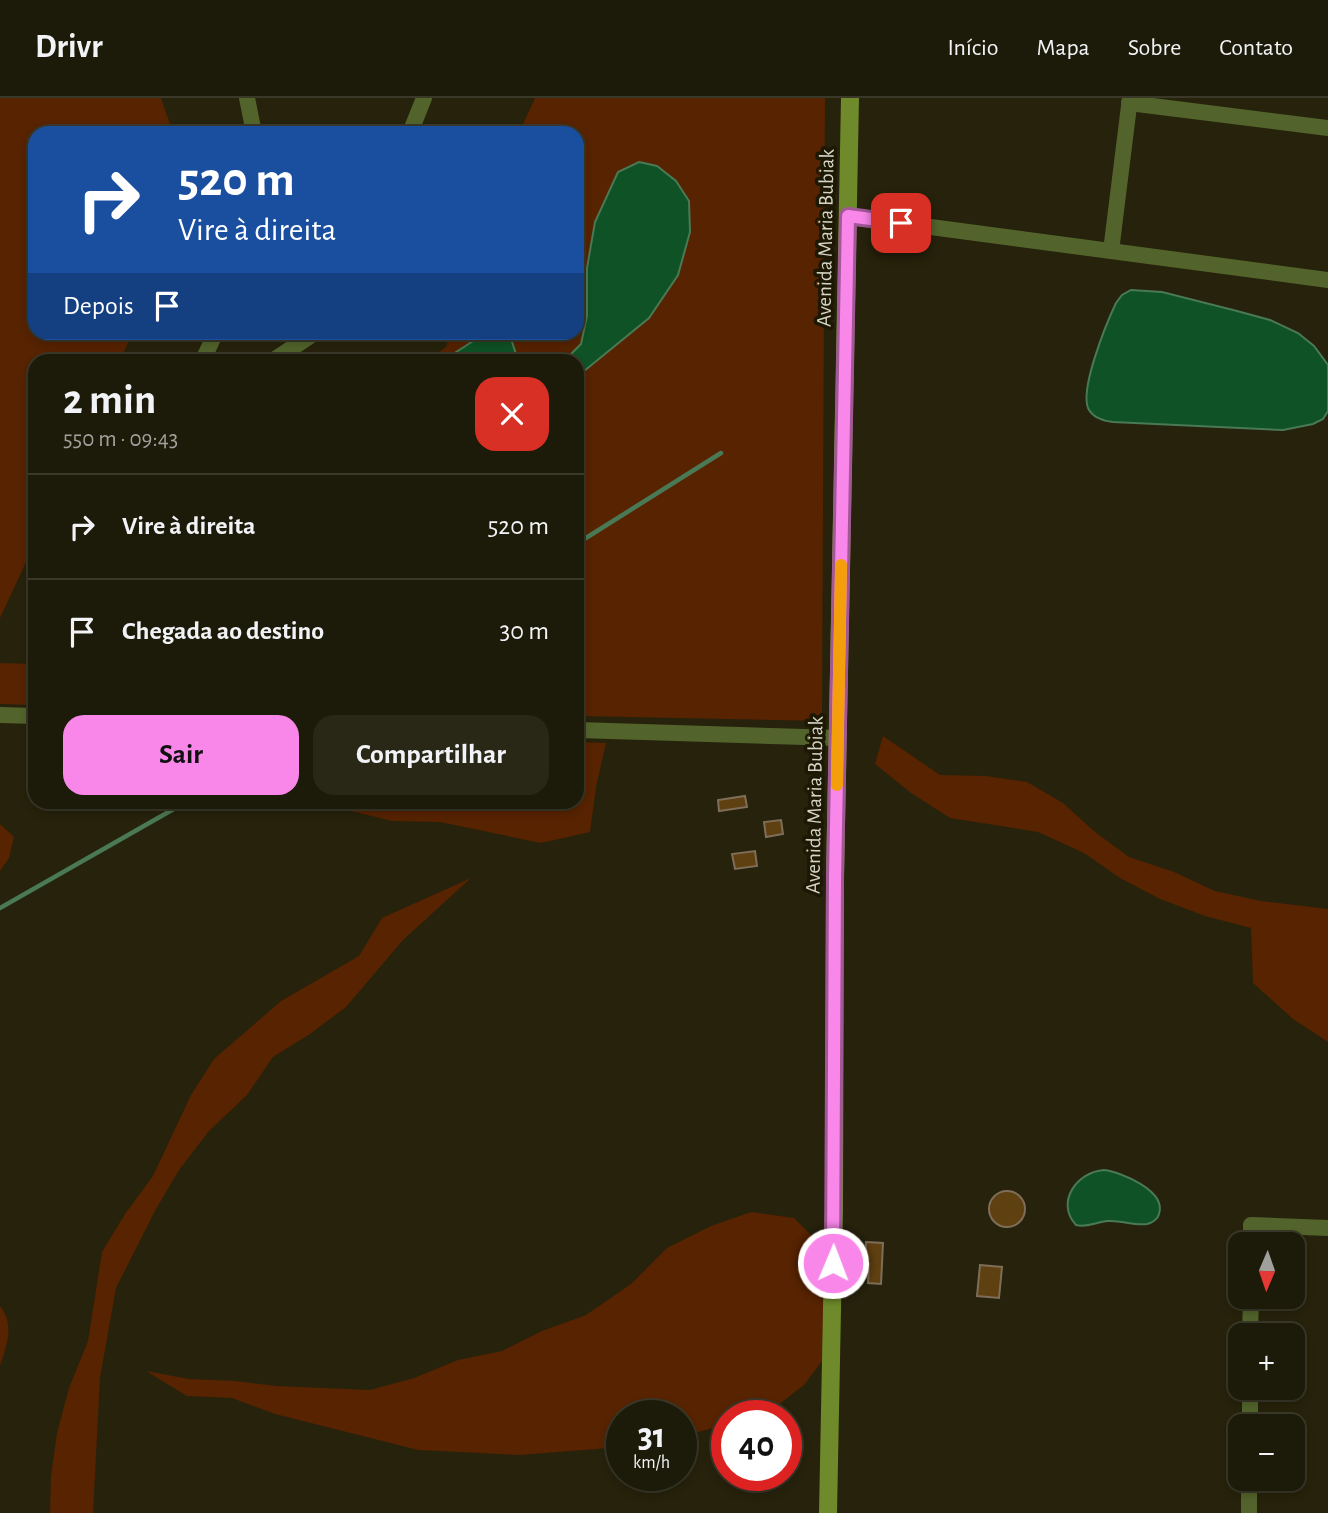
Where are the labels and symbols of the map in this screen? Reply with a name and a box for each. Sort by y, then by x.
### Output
street label: Avenida Maria Bubiak [813,148,838,327]
pin [871,193,931,253]
street label: Avenida Maria Bubiak [802,715,827,894]
position arrow [796,1226,870,1300]
north arrow [1228,1232,1306,1309]
speed limit sign: 40 [711,1400,802,1491]

